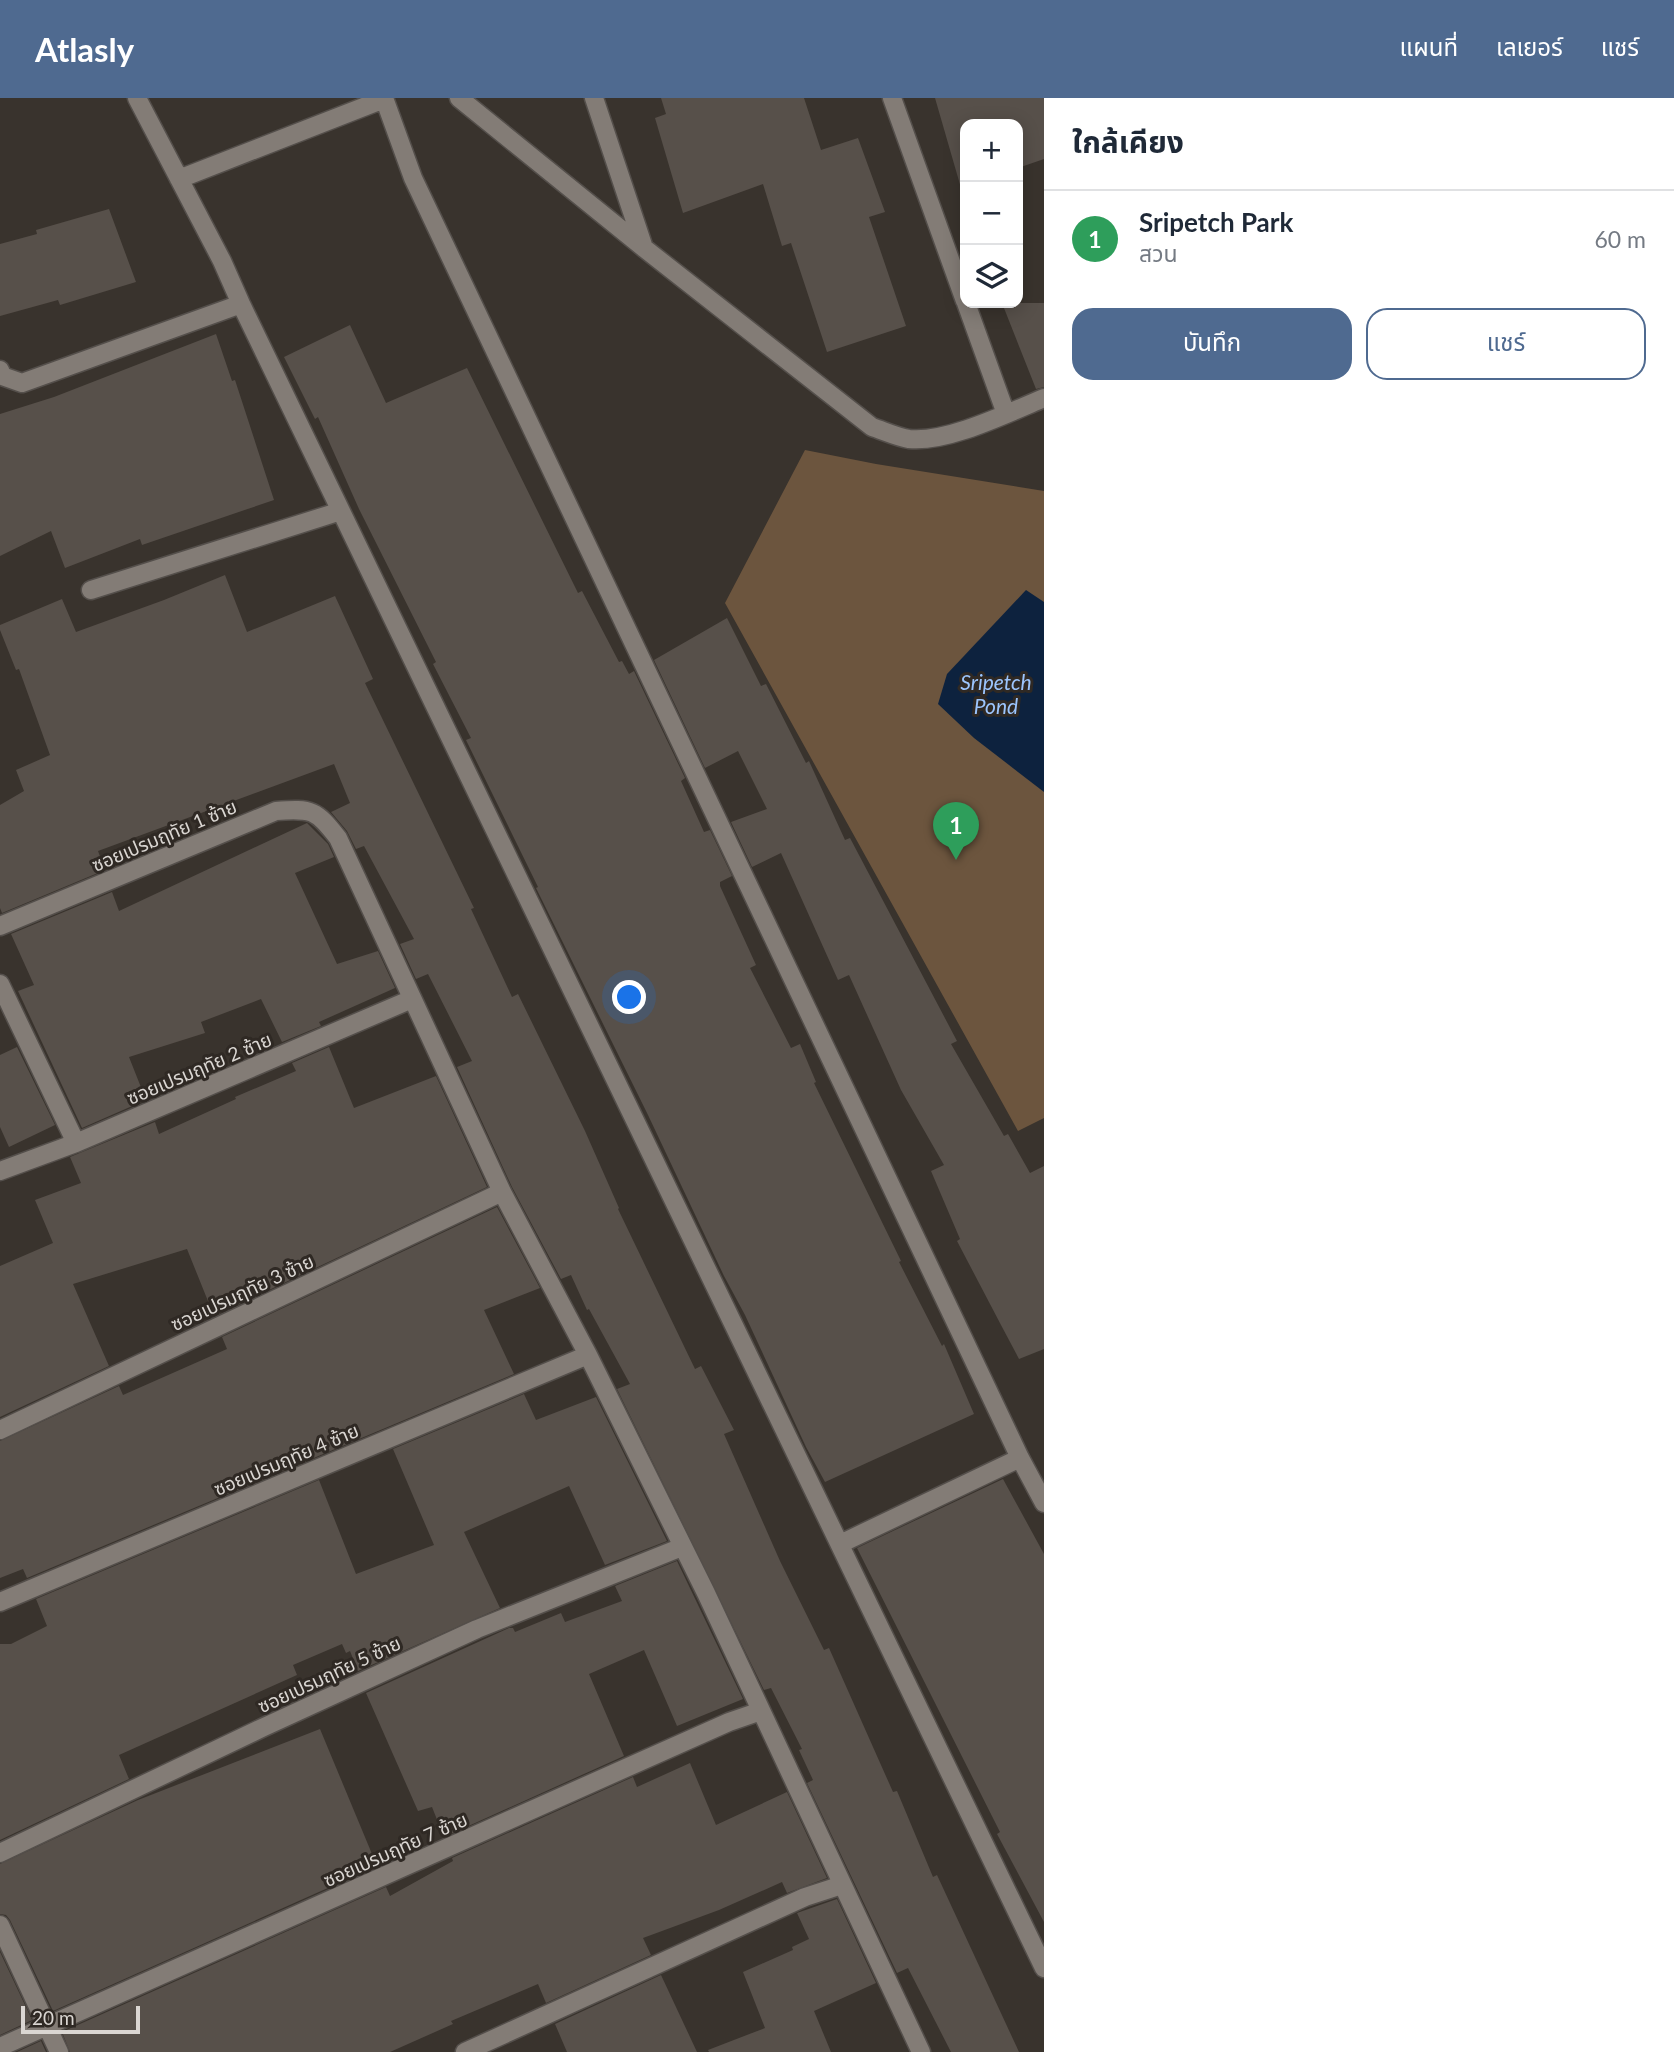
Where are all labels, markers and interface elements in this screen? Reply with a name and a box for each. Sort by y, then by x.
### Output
text: Atlasly [35,29,134,69]
text: แผนที่ [1400,32,1458,61]
text: เลเยอร์ [1496,32,1563,61]
text: แชร์ [1601,32,1639,61]
map controls [960,119,1023,308]
button: + [960,119,1023,182]
text: ใกล้เคียง [1072,123,1184,159]
button: − [960,182,1023,245]
text: Sripetch Park [1139,206,1293,238]
text: 1 [1088,225,1102,253]
text: 60 m [1595,225,1646,253]
text: สวน [1139,239,1178,267]
button: layers [960,245,1023,308]
button: บันทึก [1072,308,1352,380]
button: แชร์ [1366,308,1646,380]
water label: Sripetch Pond [960,669,1032,718]
street label: ซอยเปรมฤทัย 1 ซ้าย [88,794,240,876]
pin: 1 [933,802,979,860]
your location [612,980,646,1014]
street label: ซอยเปรมฤทัย 2 ซ้าย [123,1027,275,1109]
street label: ซอยเปรมฤทัย 3 ซ้าย [167,1249,317,1335]
street label: ซอยเปรมฤทัย 4 ซ้าย [210,1418,362,1500]
street label: ซอยเปรมฤทัย 5 ซ้าย [254,1631,404,1717]
street label: ซอยเปรมฤทัย 7 ซ้าย [319,1807,471,1891]
scale bar [21,2003,140,2035]
text: 20 m [32,2006,75,2029]

